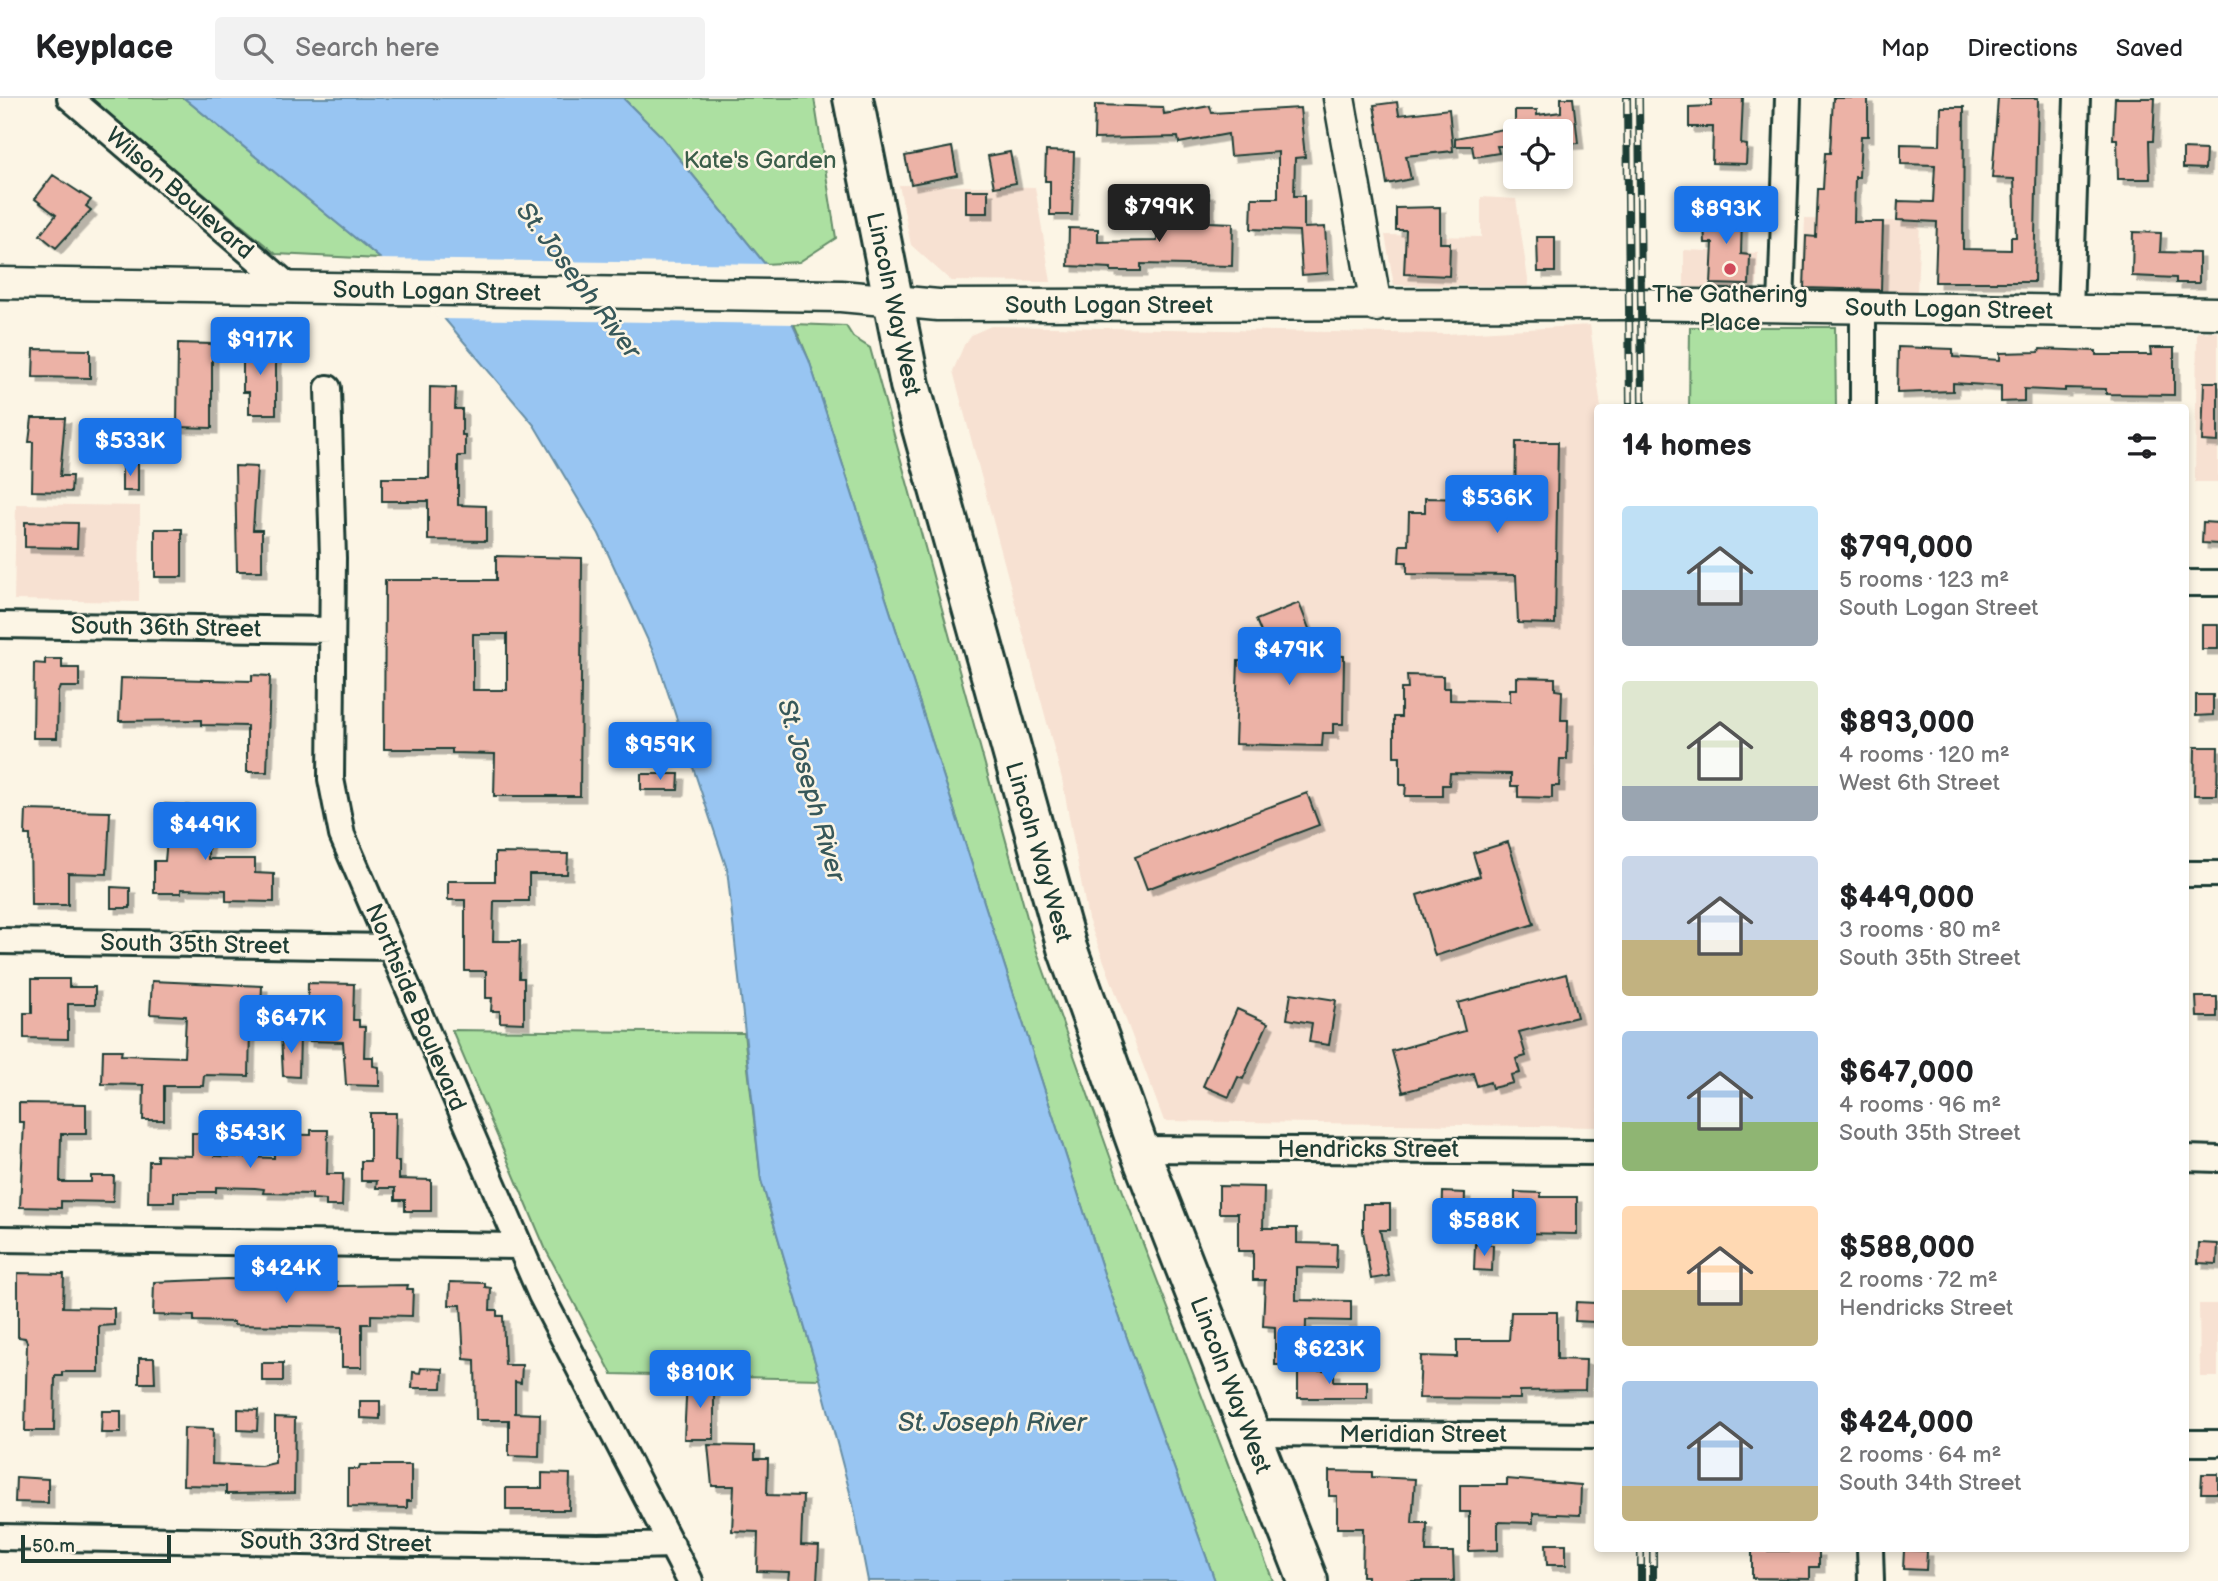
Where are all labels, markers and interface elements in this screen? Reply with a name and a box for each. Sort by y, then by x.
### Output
search box [215,17,705,80]
text: Keyplace [35,28,173,68]
icon: search [239,29,277,67]
text: Search here [295,33,439,64]
text: Map [1881,34,1929,63]
text: Directions [1967,34,2078,63]
text: Saved [2116,34,2183,63]
map controls [1503,119,1573,189]
button: locate [1503,119,1573,189]
street label: Wilson Boulevard [100,121,260,266]
park label: Kate's Garden [683,146,837,175]
pin: $799K [1110,184,1208,244]
pin: $893K [1677,186,1775,246]
text: $799K [1124,193,1194,221]
text: $893K [1690,195,1762,223]
water label: St. Joseph River [509,196,648,367]
street label: Lincoln Way West [860,210,927,399]
marker: The Gathering Place [1722,261,1738,277]
street label: South Logan Street [333,275,542,308]
place label: The Gathering Place [1652,280,1808,337]
street label: South Logan Street [1005,291,1214,320]
street label: South Logan Street [1845,293,2054,326]
pin: $917K [211,317,309,377]
text: $917K [227,326,293,354]
pin: $533K [81,418,179,478]
text: $533K [95,427,165,455]
icon: filters [2123,427,2161,465]
text: 14 homes [1622,428,1751,464]
pin: $536K [1448,476,1546,535]
text: $536K [1461,484,1533,512]
text: $799,000 [1839,530,1973,566]
icon: home [1678,534,1762,618]
text: 5 rooms · 123 m² [1839,566,2009,594]
text: South Logan Street [1839,594,2038,622]
street label: South 36th Street [71,611,262,644]
pin: $479K [1240,628,1338,687]
text: $479K [1254,636,1324,664]
water label: St. Joseph River [770,696,852,887]
text: $893,000 [1839,705,1975,741]
icon: home [1678,709,1762,793]
pin: $959K [611,722,709,782]
text: $959K [624,731,696,759]
text: 4 rooms · 120 m² [1839,741,2010,769]
street label: Lincoln Way West [999,758,1078,946]
text: West 6th Street [1839,769,2000,797]
pin: $449K [156,802,254,862]
text: $449K [169,811,241,839]
text: $449,000 [1839,880,1974,916]
icon: home [1678,884,1762,968]
street label: Northside Boulevard [359,899,472,1115]
text: 3 rooms · 80 m² [1839,916,2001,944]
street label: South 35th Street [100,928,291,961]
text: South 35th Street [1839,944,2021,972]
pin: $647K [242,996,340,1055]
text: $647K [256,1004,326,1032]
text: $647,000 [1839,1055,1974,1091]
icon: home [1678,1059,1762,1143]
text: 4 rooms · 96 m² [1839,1091,2001,1119]
pin: $543K [201,1110,299,1170]
text: $543K [214,1119,286,1147]
text: South 35th Street [1839,1119,2021,1147]
street label: Hendricks Street [1277,1135,1459,1164]
pin: $588K [1435,1198,1533,1258]
text: $588K [1448,1207,1520,1235]
text: $588,000 [1839,1230,1975,1266]
icon: home [1678,1234,1762,1318]
pin: $424K [237,1246,335,1305]
text: $424K [251,1254,321,1282]
text: 2 rooms · 72 m² [1839,1266,1998,1294]
street label: Lincoln Way West [1184,1293,1278,1478]
text: Hendricks Street [1839,1294,2013,1322]
pin: $623K [1280,1326,1378,1386]
text: $623K [1293,1335,1365,1363]
pin: $810K [651,1350,749,1410]
text: $810K [666,1359,734,1387]
text: $424,000 [1839,1405,1974,1441]
water label: St. Joseph River [898,1408,1088,1439]
icon: home [1678,1409,1762,1493]
street label: Meridian Street [1339,1420,1507,1449]
text: 2 rooms · 64 m² [1839,1441,2001,1469]
text: South 34th Street [1839,1469,2021,1497]
street label: South 33rd Street [240,1526,433,1559]
scale bar [21,1532,172,1564]
text: 50 m [32,1535,75,1558]

